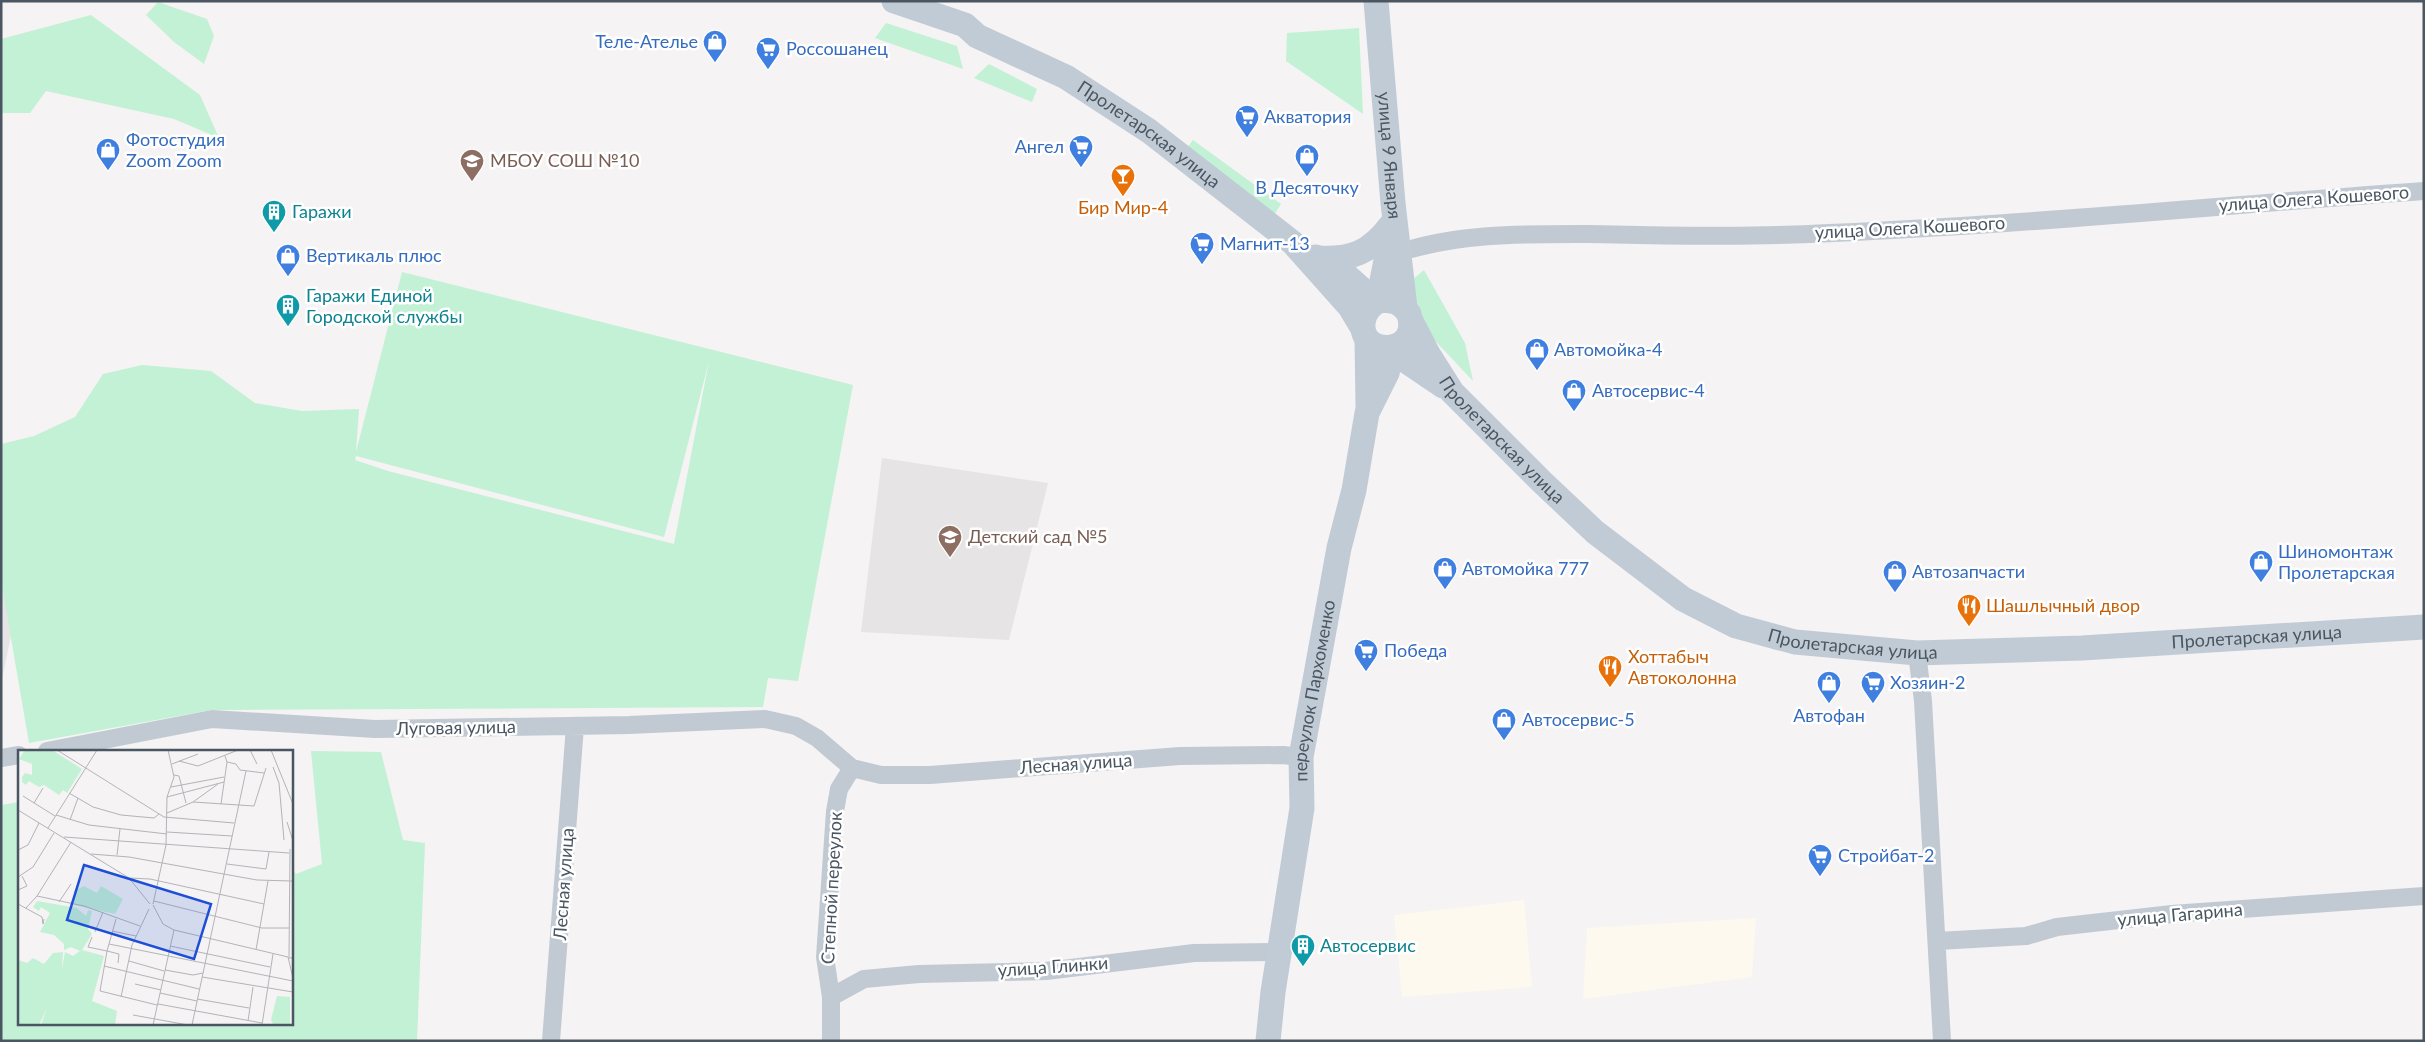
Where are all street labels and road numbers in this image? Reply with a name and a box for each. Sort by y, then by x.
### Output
street label: Пролетарская улица [1073,75,1225,192]
street label: улица 9 Января [1374,91,1407,220]
street label: улица Олега Кошевого [2218,180,2410,216]
street label: улица Олега Кошевого [1814,211,2006,243]
street label: Пролетарская улица [1435,372,1570,508]
street label: переулок Пархоменко [1288,598,1339,782]
street label: Пролетарская улица [2171,620,2342,652]
street label: Пролетарская улица [1766,623,1938,663]
street label: Луговая улица [395,715,516,739]
street label: Лесная улица [1018,748,1133,778]
street label: Степной переулок [816,810,846,965]
street label: Лесная улица [548,827,578,942]
street label: улица Гагарина [2116,898,2243,930]
street label: улица Глинки [997,951,1109,981]

